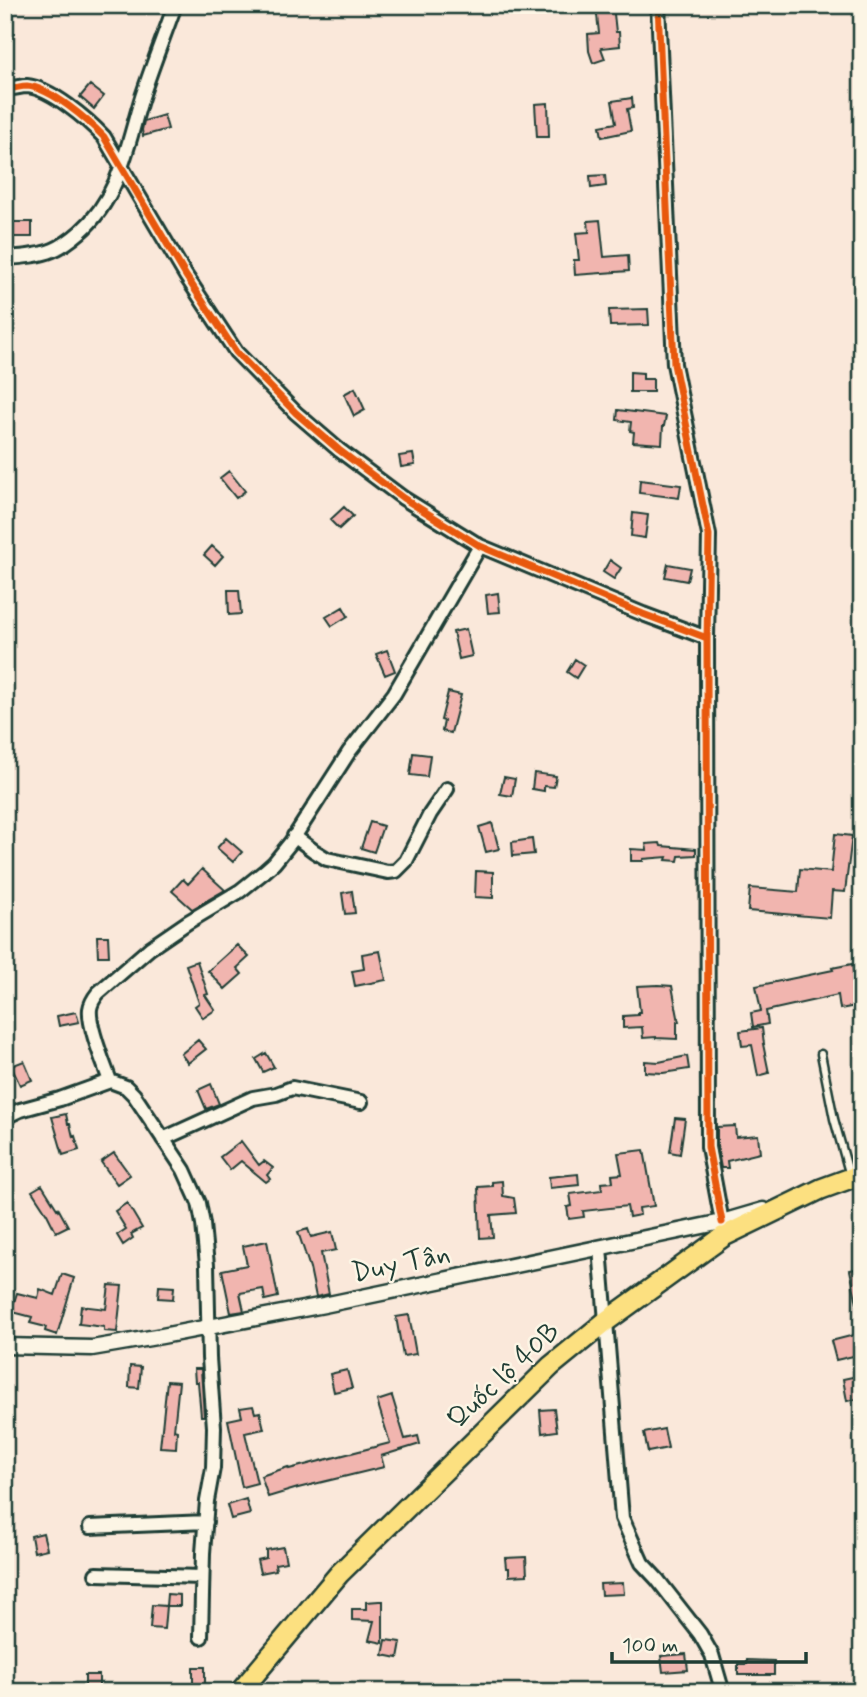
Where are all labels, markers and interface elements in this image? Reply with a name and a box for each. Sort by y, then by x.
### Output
street label: Duy Tân [348,1236,454,1292]
street label: Quốc lộ 40B [440,1314,568,1438]
scale bar [612,1620,806,1664]
text: 100 m [622,1632,678,1660]

